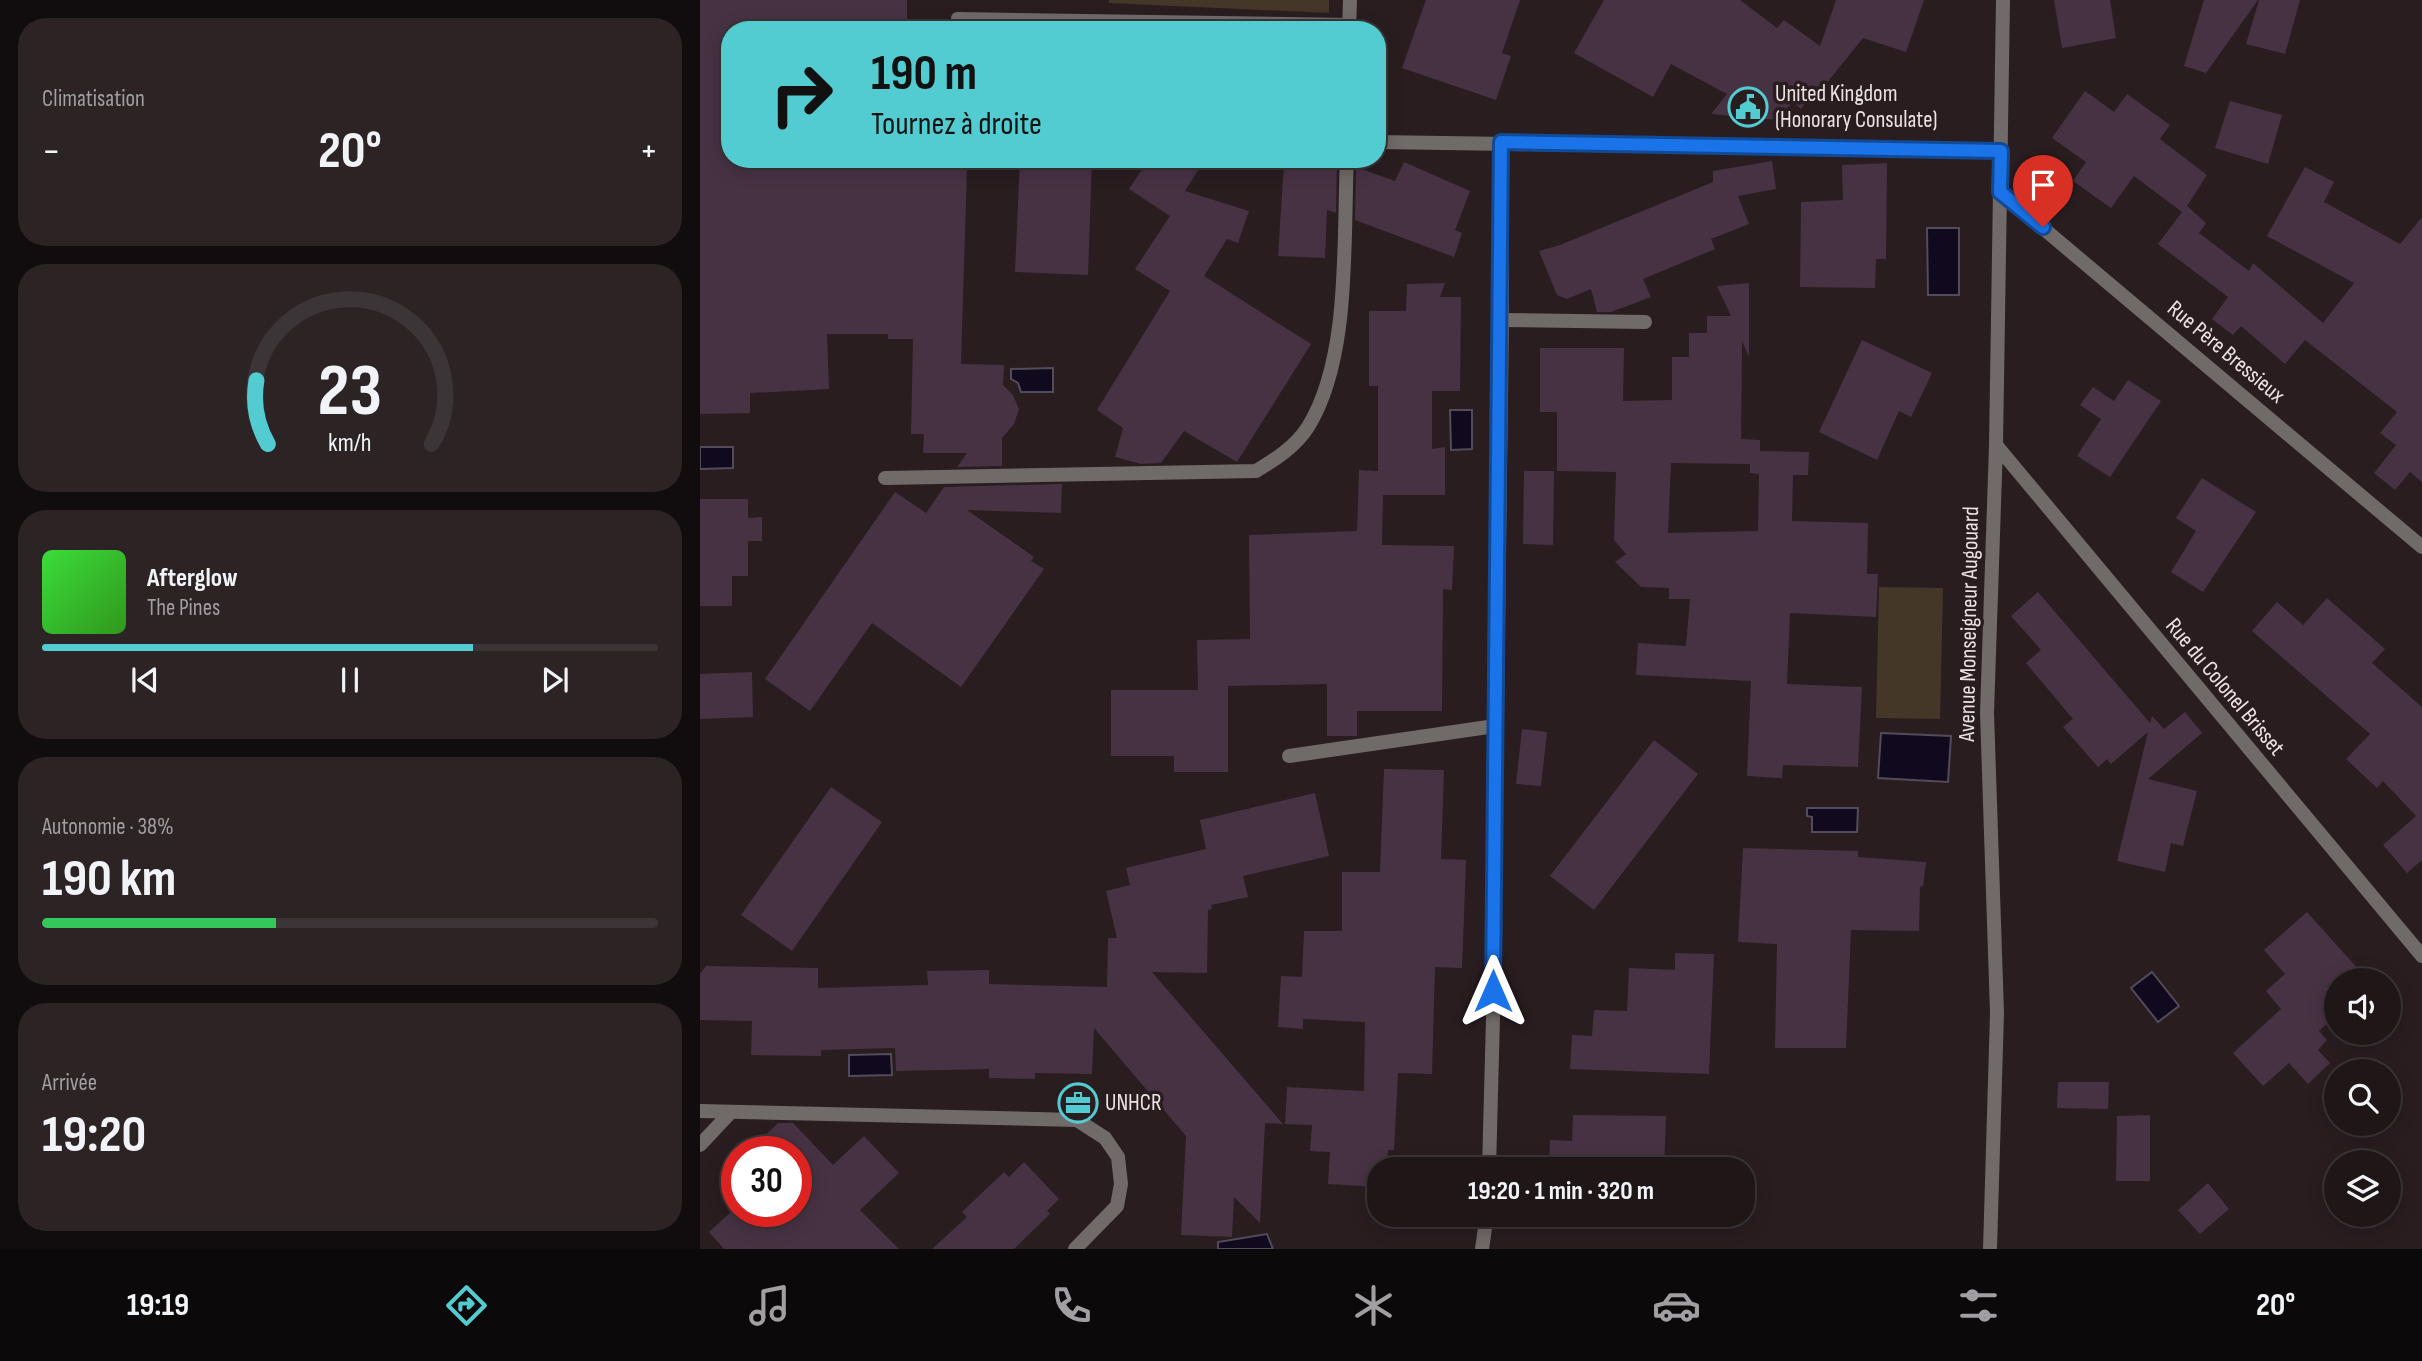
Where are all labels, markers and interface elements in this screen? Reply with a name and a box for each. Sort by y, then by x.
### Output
text: 190 m [871,45,977,104]
icon: right [756,49,847,140]
place label: United Kingdom (Honorary Consulate) [1775,80,1937,134]
text: Climatisation [42,85,145,113]
public building icon: United Kingdom (Honorary Consulate) [1727,86,1769,128]
text: Tournez à droite [871,105,1042,144]
text: 20° [318,120,382,183]
text: − [42,129,61,174]
text: + [639,129,658,174]
pin [2013,155,2073,227]
icon: arrive [2024,166,2062,204]
street label: Rue Père Bressieux [2161,295,2291,410]
text: 23 [318,349,382,437]
text: km/h [328,428,372,459]
street label: Avenue Monseigneur Augouard [1953,506,1985,743]
text: Afterglow [147,563,238,594]
text: The Pines [147,594,220,622]
street label: Rue du Colonel Brisset [2159,613,2291,761]
icon: previous [126,661,164,699]
icon: pause [331,661,369,699]
icon: next [536,661,574,699]
text: Autonomie · 38% [42,813,174,841]
text: 190 km [42,848,176,911]
position arrow [1456,954,1530,1028]
map controls [2324,968,2401,1227]
button: sound [2324,968,2401,1045]
button: search [2324,1059,2401,1136]
text: Arrivée [42,1069,97,1097]
office icon: UNHCR [1057,1082,1099,1124]
place label: UNHCR [1105,1089,1162,1117]
text: 19:20 [42,1104,146,1167]
speed limit sign: 30 [721,1136,812,1227]
button: layers [2324,1150,2401,1227]
text: 19:20 · 1 min · 320 m [1468,1176,1654,1207]
icon: directions [442,1281,491,1330]
icon: music [745,1281,794,1330]
icon: phone [1047,1281,1096,1330]
icon: climate [1349,1281,1398,1330]
icon: car [1652,1281,1701,1330]
icon: filters [1954,1281,2003,1330]
text: 19:19 [127,1286,189,1325]
text: 20° [2256,1286,2295,1325]

